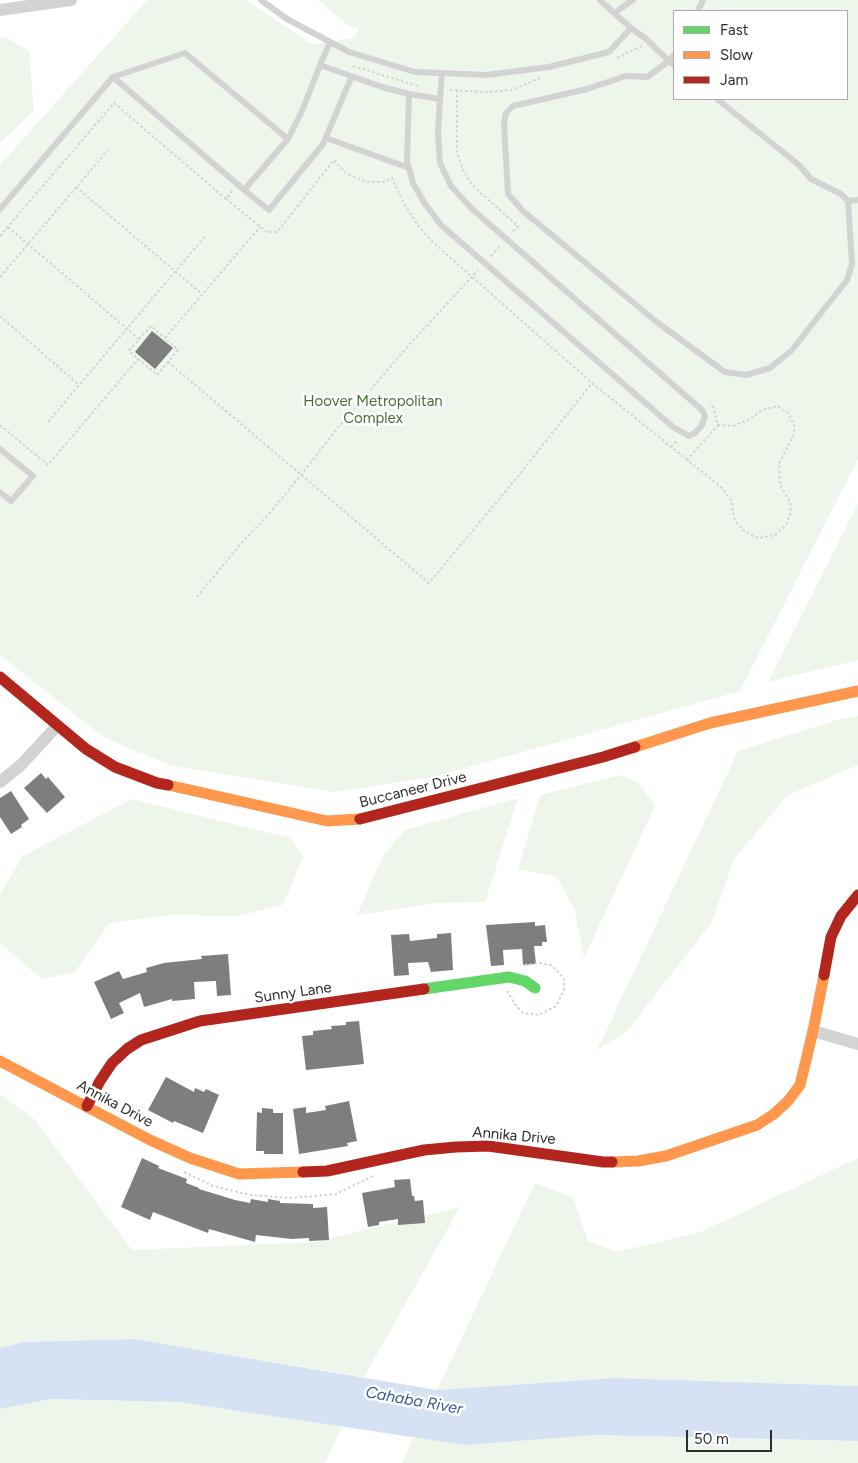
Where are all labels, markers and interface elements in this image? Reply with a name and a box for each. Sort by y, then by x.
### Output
legend [673,10,848,100]
text: Fast [720,21,748,39]
text: Slow [720,46,753,64]
text: Jam [720,71,748,89]
park label: Hoover Metropolitan Complex [303,393,443,428]
street label: Buccaneer Drive [358,768,468,812]
street label: Sunny Lane [253,979,333,1007]
street label: Annika Drive [74,1076,156,1132]
street label: Annika Drive [472,1123,556,1149]
water label: Cahaba River [364,1383,464,1419]
scale bar [688,1420,774,1452]
text: 50 m [694,1430,729,1448]

